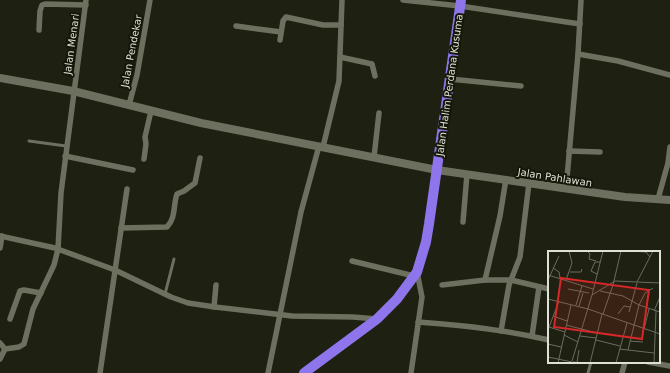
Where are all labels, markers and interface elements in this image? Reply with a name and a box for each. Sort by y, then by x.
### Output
street label: Jalan Menari [62,13,81,76]
street label: Jalan Pendekar [119,13,144,89]
street label: Jalan Halim Perdana Kusuma [434,13,465,158]
street label: Jalan Pahlawan [516,166,593,189]
inset map [548,251,660,363]

